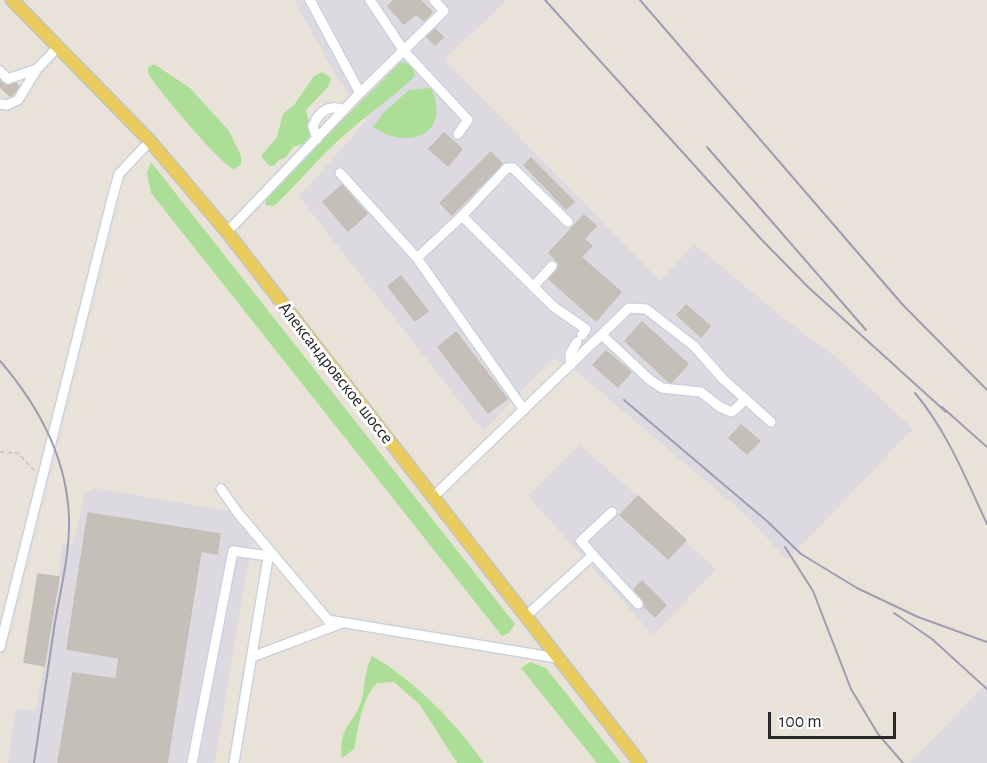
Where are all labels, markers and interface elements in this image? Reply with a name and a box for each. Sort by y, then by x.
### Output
street label: Александровское шоссе [274,298,398,448]
scale bar [771,700,898,738]
text: 100 m [779,713,822,731]

